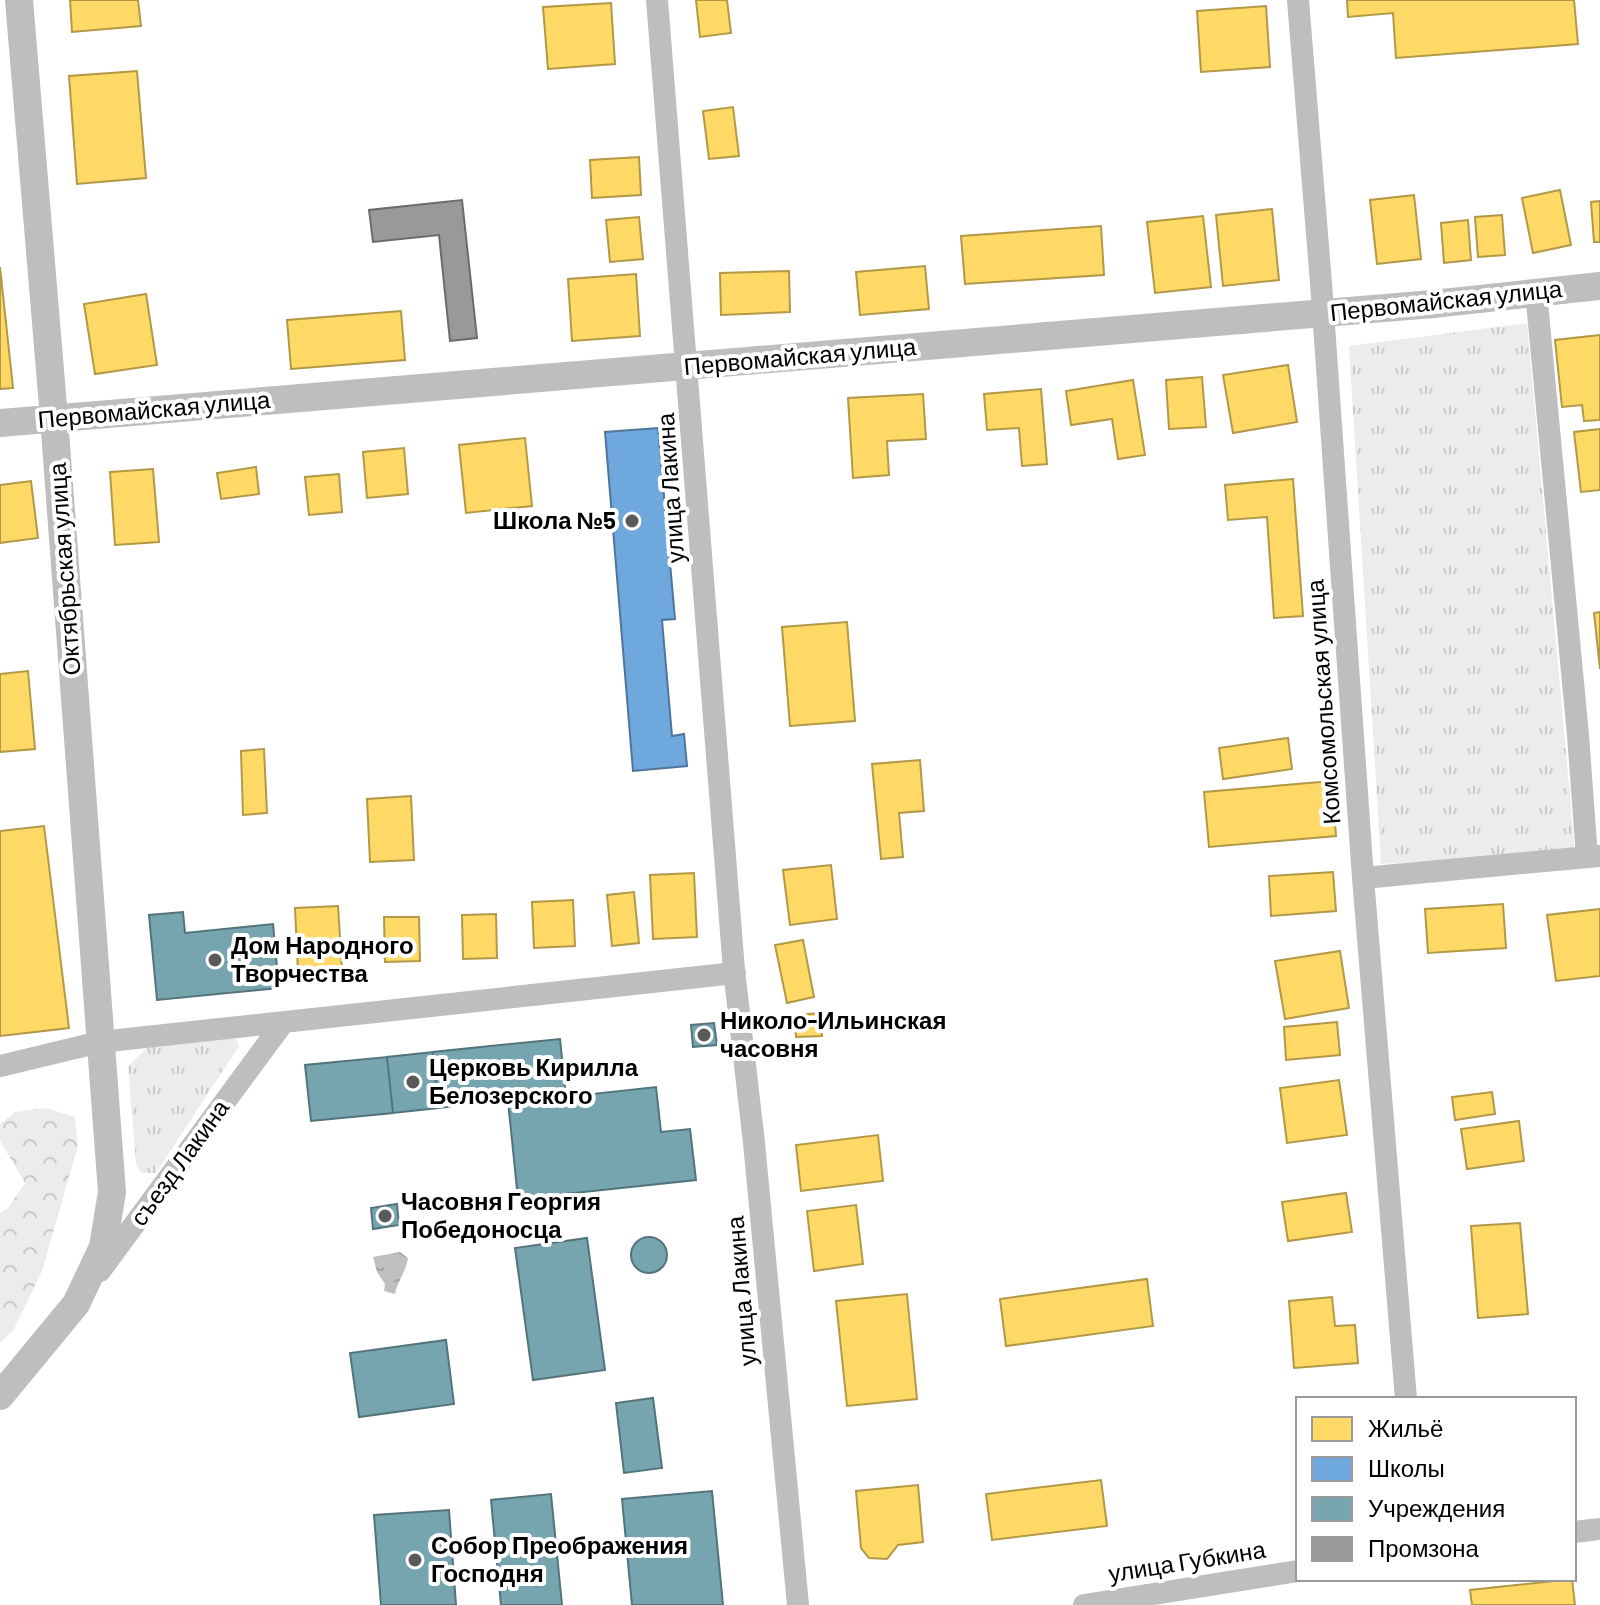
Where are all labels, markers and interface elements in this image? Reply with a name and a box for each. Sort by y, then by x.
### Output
street label: Первомайская улица [1328,273,1564,326]
street label: Первомайская улица [682,331,918,380]
street label: Первомайская улица [36,384,272,433]
street label: улица Лакина [650,411,689,564]
street label: Октябрьская улица [42,461,85,676]
place label: Школа №5 [493,505,616,534]
marker: Школа №5 [623,512,641,530]
street label: Комсомольская улица [1299,578,1346,826]
place label: Дом Народного Творчества [231,930,414,987]
marker: Дом Народного Творчества [206,951,224,969]
place label: Николо-Ильинская часовня [720,1005,946,1062]
marker: Николо-Ильинская часовня [695,1026,713,1044]
place label: Церковь Кирилла Белозерского [429,1052,639,1109]
marker: Церковь Кирилла Белозерского [404,1073,422,1091]
street label: съезд Лакина [123,1093,235,1231]
place label: Часовня Георгия Победоносца [401,1186,601,1243]
marker: Часовня Георгия Победоносца [376,1207,394,1225]
street label: улица Лакина [719,1214,762,1367]
legend [1296,1397,1576,1581]
text: Жильё [1368,1413,1443,1442]
text: Школы [1368,1453,1445,1482]
text: Учреждения [1368,1493,1505,1522]
place label: Собор Преображения Господня [431,1530,688,1587]
text: Промзона [1368,1533,1480,1562]
street label: улица Губкина [1106,1534,1268,1587]
marker: Собор Преображения Господня [406,1551,424,1569]

